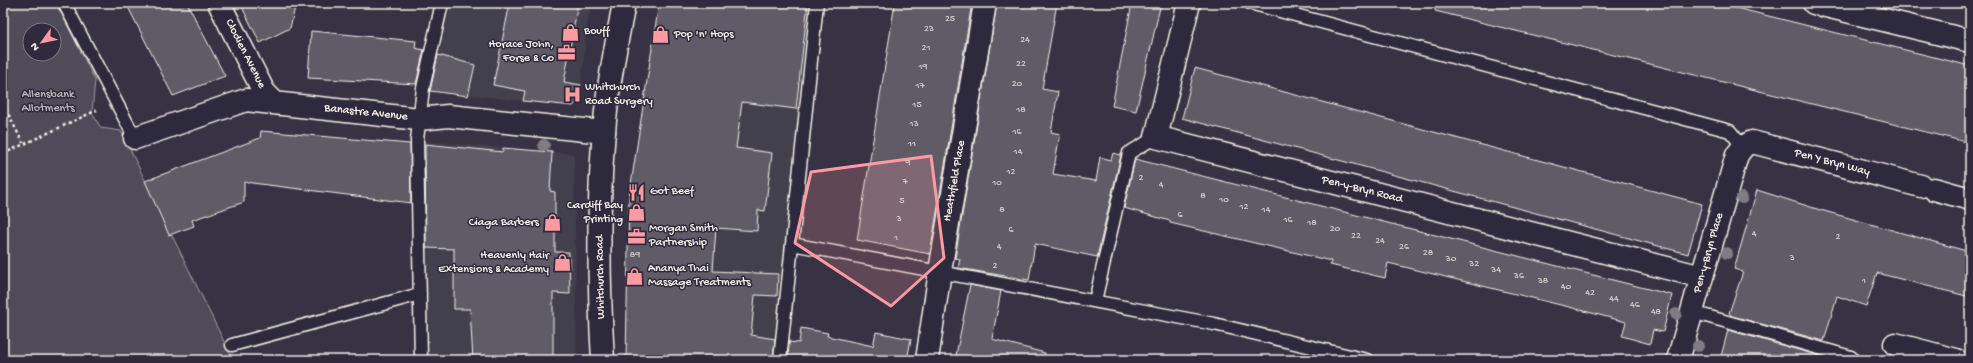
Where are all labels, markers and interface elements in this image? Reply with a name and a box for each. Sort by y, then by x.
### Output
house number: 25 [945,13,955,25]
street label: Clodien Avenue [222,17,269,92]
north arrow [22,22,62,62]
shop icon: Bouff [561,22,581,42]
house number: 23 [924,23,934,35]
place label: Bouff [583,25,611,39]
shop icon: Pop 'n' Hops [651,25,671,45]
place label: Pop 'n' Hops [673,28,734,42]
house number: 24 [1020,34,1030,46]
place label: Horace John, Forse & Co [488,38,554,66]
text: N [28,40,42,53]
office icon: Horace John, Forse & Co [557,42,577,62]
house number: 21 [922,42,930,54]
house number: 22 [1016,58,1026,70]
house number: 19 [917,61,928,73]
house number: 20 [1012,78,1023,90]
house number: 17 [914,80,925,92]
place label: Whitchurch Road Surgery [585,81,653,109]
hospital icon: Whitchurch Road Surgery [562,85,582,105]
park label: Allensbank Allotments [21,88,76,116]
house number: 15 [911,99,922,111]
street label: Banastre Avenue [323,102,409,124]
house number: 18 [1015,104,1026,116]
house number: 13 [908,118,919,130]
house number: 16 [1011,126,1022,138]
house number: 11 [907,138,916,150]
street label: Heathfield Place [941,139,969,223]
house number: 14 [1013,146,1023,158]
street label: Pen Y Bryn Way [1792,146,1871,180]
house number: 9 [904,157,911,169]
house number: 12 [1006,166,1016,178]
house number: 2 [1139,172,1144,184]
street label: Pen-y-Bryn Road [1319,173,1405,207]
house number: 7 [901,176,908,188]
house number: 10 [991,177,1002,189]
house number: 4 [1159,179,1164,191]
restaurant icon: Got Beef [627,182,647,202]
place label: Got Beef [650,185,695,199]
house number: 8 [1200,190,1206,202]
house number: 10 [1218,194,1229,206]
house number: 5 [899,195,905,207]
place label: Cardiff Bay Printing [567,199,623,227]
house number: 12 [1239,201,1249,213]
shop icon: Cardiff Bay Printing [626,203,646,223]
house number: 8 [999,204,1005,216]
house number: 14 [1261,204,1271,216]
house number: 6 [1177,209,1183,221]
street label: Pen-y-Bryn Place [1691,210,1727,296]
shop icon: Ciaga Barbers [542,213,562,233]
house number: 3 [895,213,902,225]
house number: 16 [1282,214,1293,226]
place label: Ciaga Barbers [469,216,540,230]
house number: 18 [1306,217,1317,229]
place label: Morgan Smith Partnership [648,222,718,250]
house number: 20 [1330,223,1341,235]
house number: 6 [1008,224,1014,236]
office icon: Morgan Smith Partnership [626,226,646,246]
house number: 4 [1752,228,1757,240]
house number: 22 [1351,230,1361,242]
house number: 2 [1836,231,1841,243]
house number: 1 [893,232,898,244]
street label: Whitchurch Road [593,234,609,319]
house number: 24 [1375,235,1385,247]
house number: 4 [997,241,1002,253]
house number: 26 [1399,241,1410,253]
house number: 28 [1423,247,1434,259]
place label: Heavenly Hair Extensions & Academy [438,249,551,277]
house number: 89 [630,249,640,261]
house number: 3 [1788,252,1795,264]
shop icon: Heavenly Hair Extensions & Academy [552,253,572,273]
house number: 30 [1445,253,1457,265]
house number: 32 [1468,258,1479,270]
house number: 2 [993,260,998,272]
place label: Ananya Thai Massage Treatments [648,262,751,290]
house number: 34 [1490,264,1501,276]
shop icon: Ananya Thai Massage Treatments [625,266,645,286]
house number: 36 [1513,270,1525,282]
house number: 38 [1537,275,1549,287]
house number: 1 [1861,275,1866,287]
house number: 40 [1561,281,1572,293]
house number: 42 [1585,287,1595,299]
house number: 44 [1609,293,1619,305]
house number: 46 [1630,299,1641,311]
house number: 48 [1651,306,1662,318]

